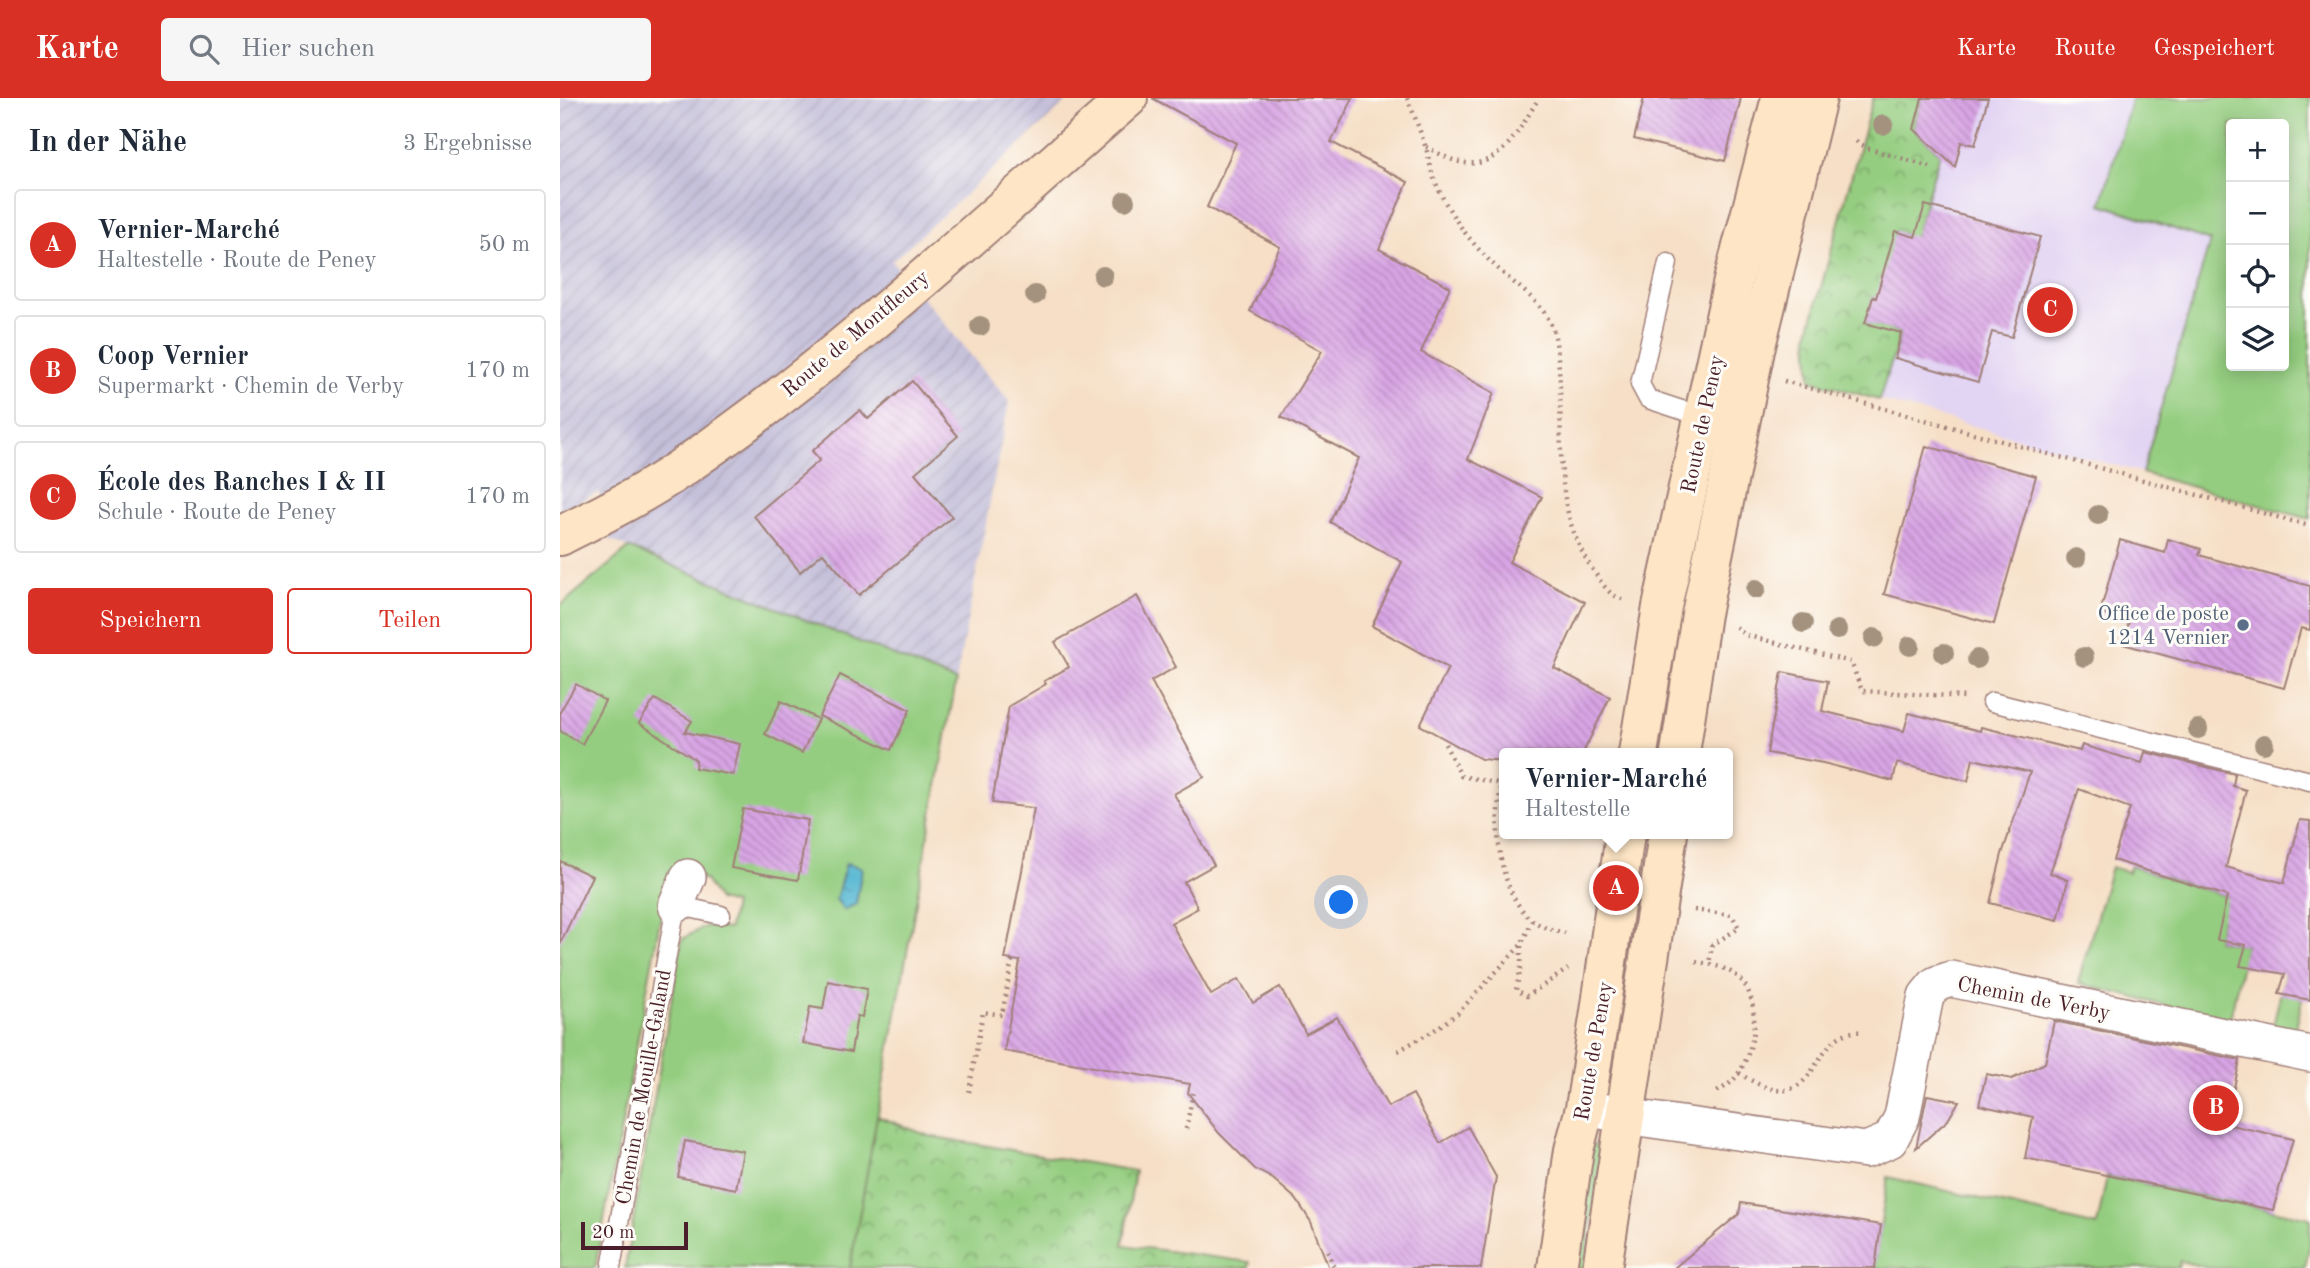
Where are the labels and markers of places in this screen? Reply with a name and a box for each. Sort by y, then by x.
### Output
pin: C [2027,284,2073,336]
place label: Office de poste 1214 Vernier [2098,604,2229,649]
marker: Office de poste 1214 Vernier [2235,617,2251,633]
pin: A [1593,862,1639,914]
pin: B [2193,1082,2239,1134]

